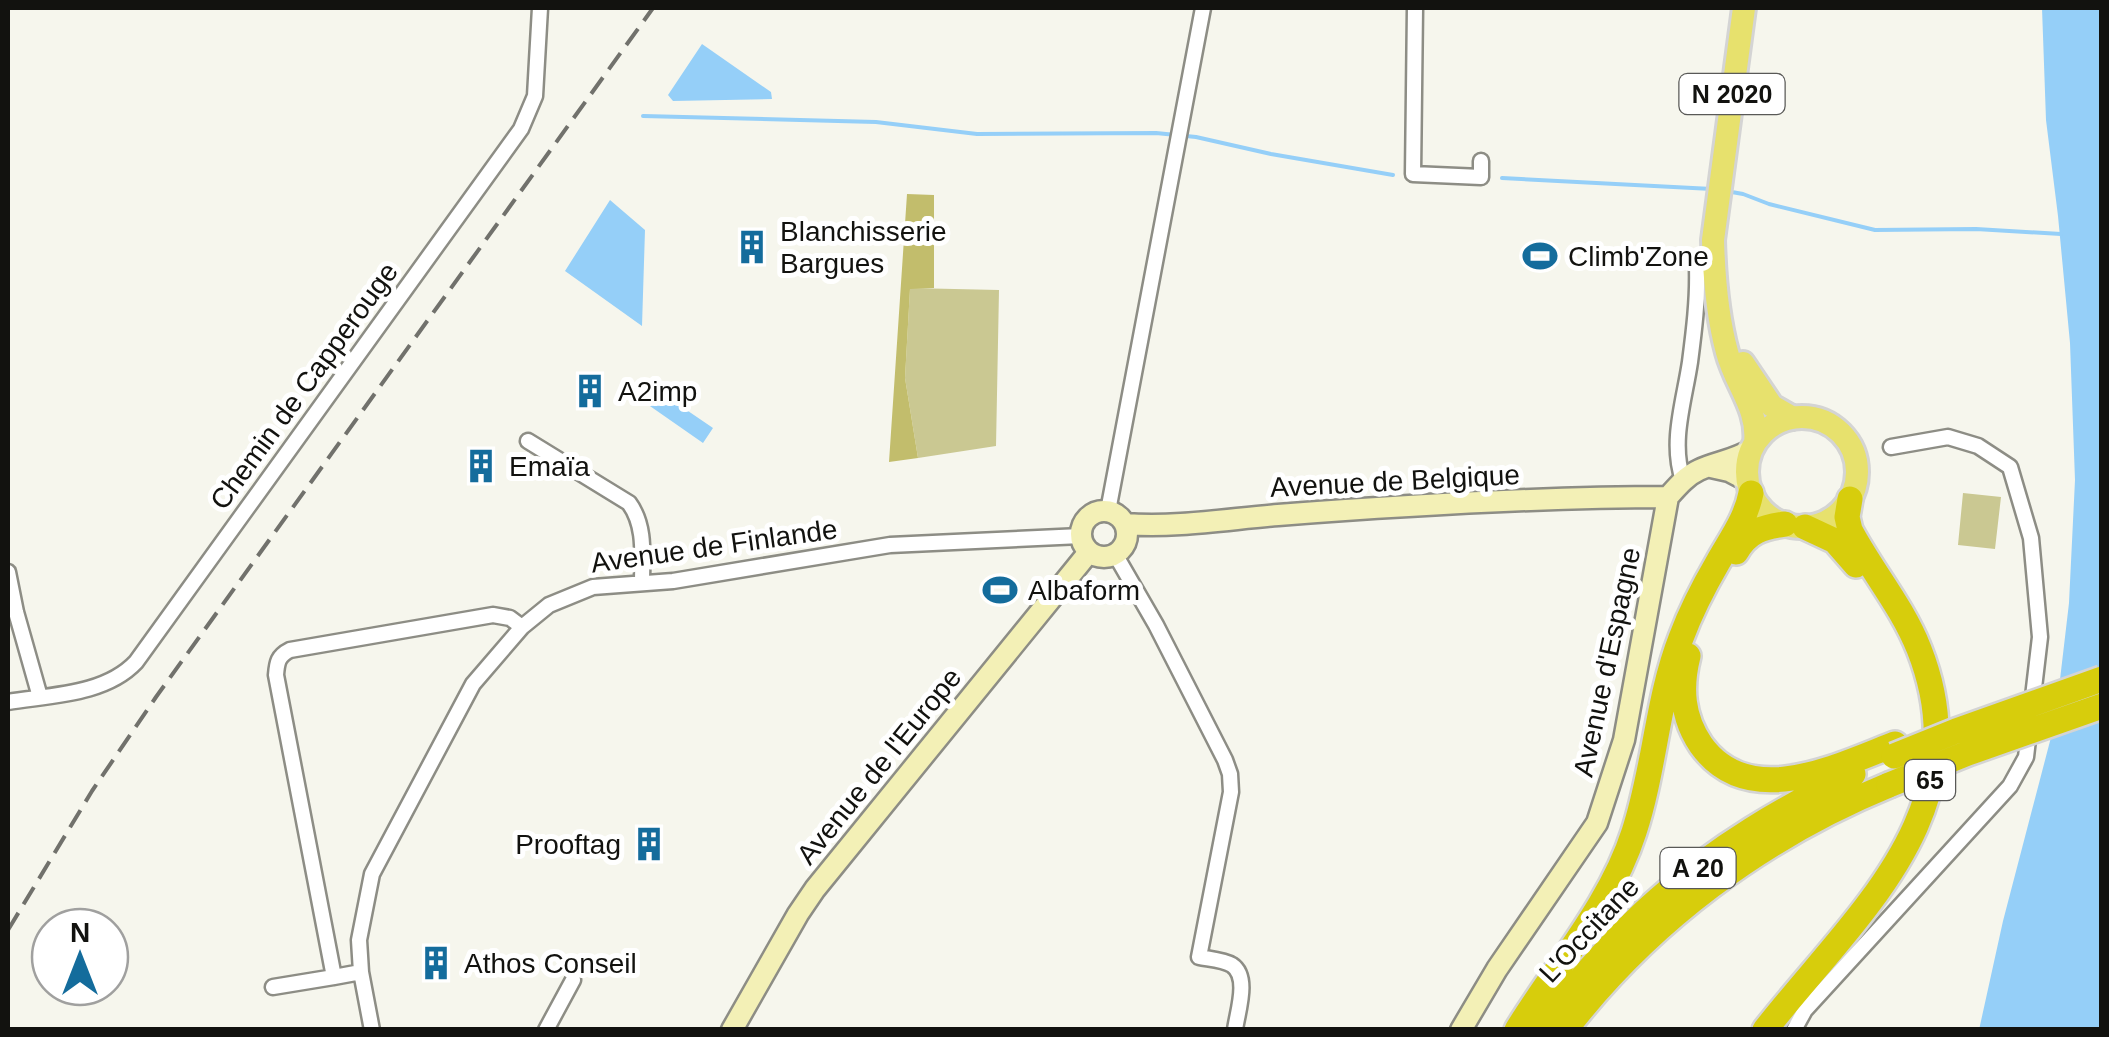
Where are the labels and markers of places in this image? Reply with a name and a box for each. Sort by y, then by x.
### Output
place label: Blanchisserie Bargues [780,216,947,279]
building icon: Blanchisserie Bargues [733,228,771,266]
sports icon: Climb'Zone [1521,237,1559,275]
place label: Climb'Zone [1568,241,1709,272]
building icon: A2imp [571,372,609,410]
place label: A2imp [618,376,697,407]
building icon: Emaïa [462,447,500,485]
place label: Emaïa [509,451,590,482]
sports icon: Albaform [981,571,1019,609]
place label: Albaform [1028,575,1140,606]
building icon: Prooftag [630,825,668,863]
place label: Prooftag [515,829,621,860]
building icon: Athos Conseil [417,944,455,982]
place label: Athos Conseil [464,948,637,979]

